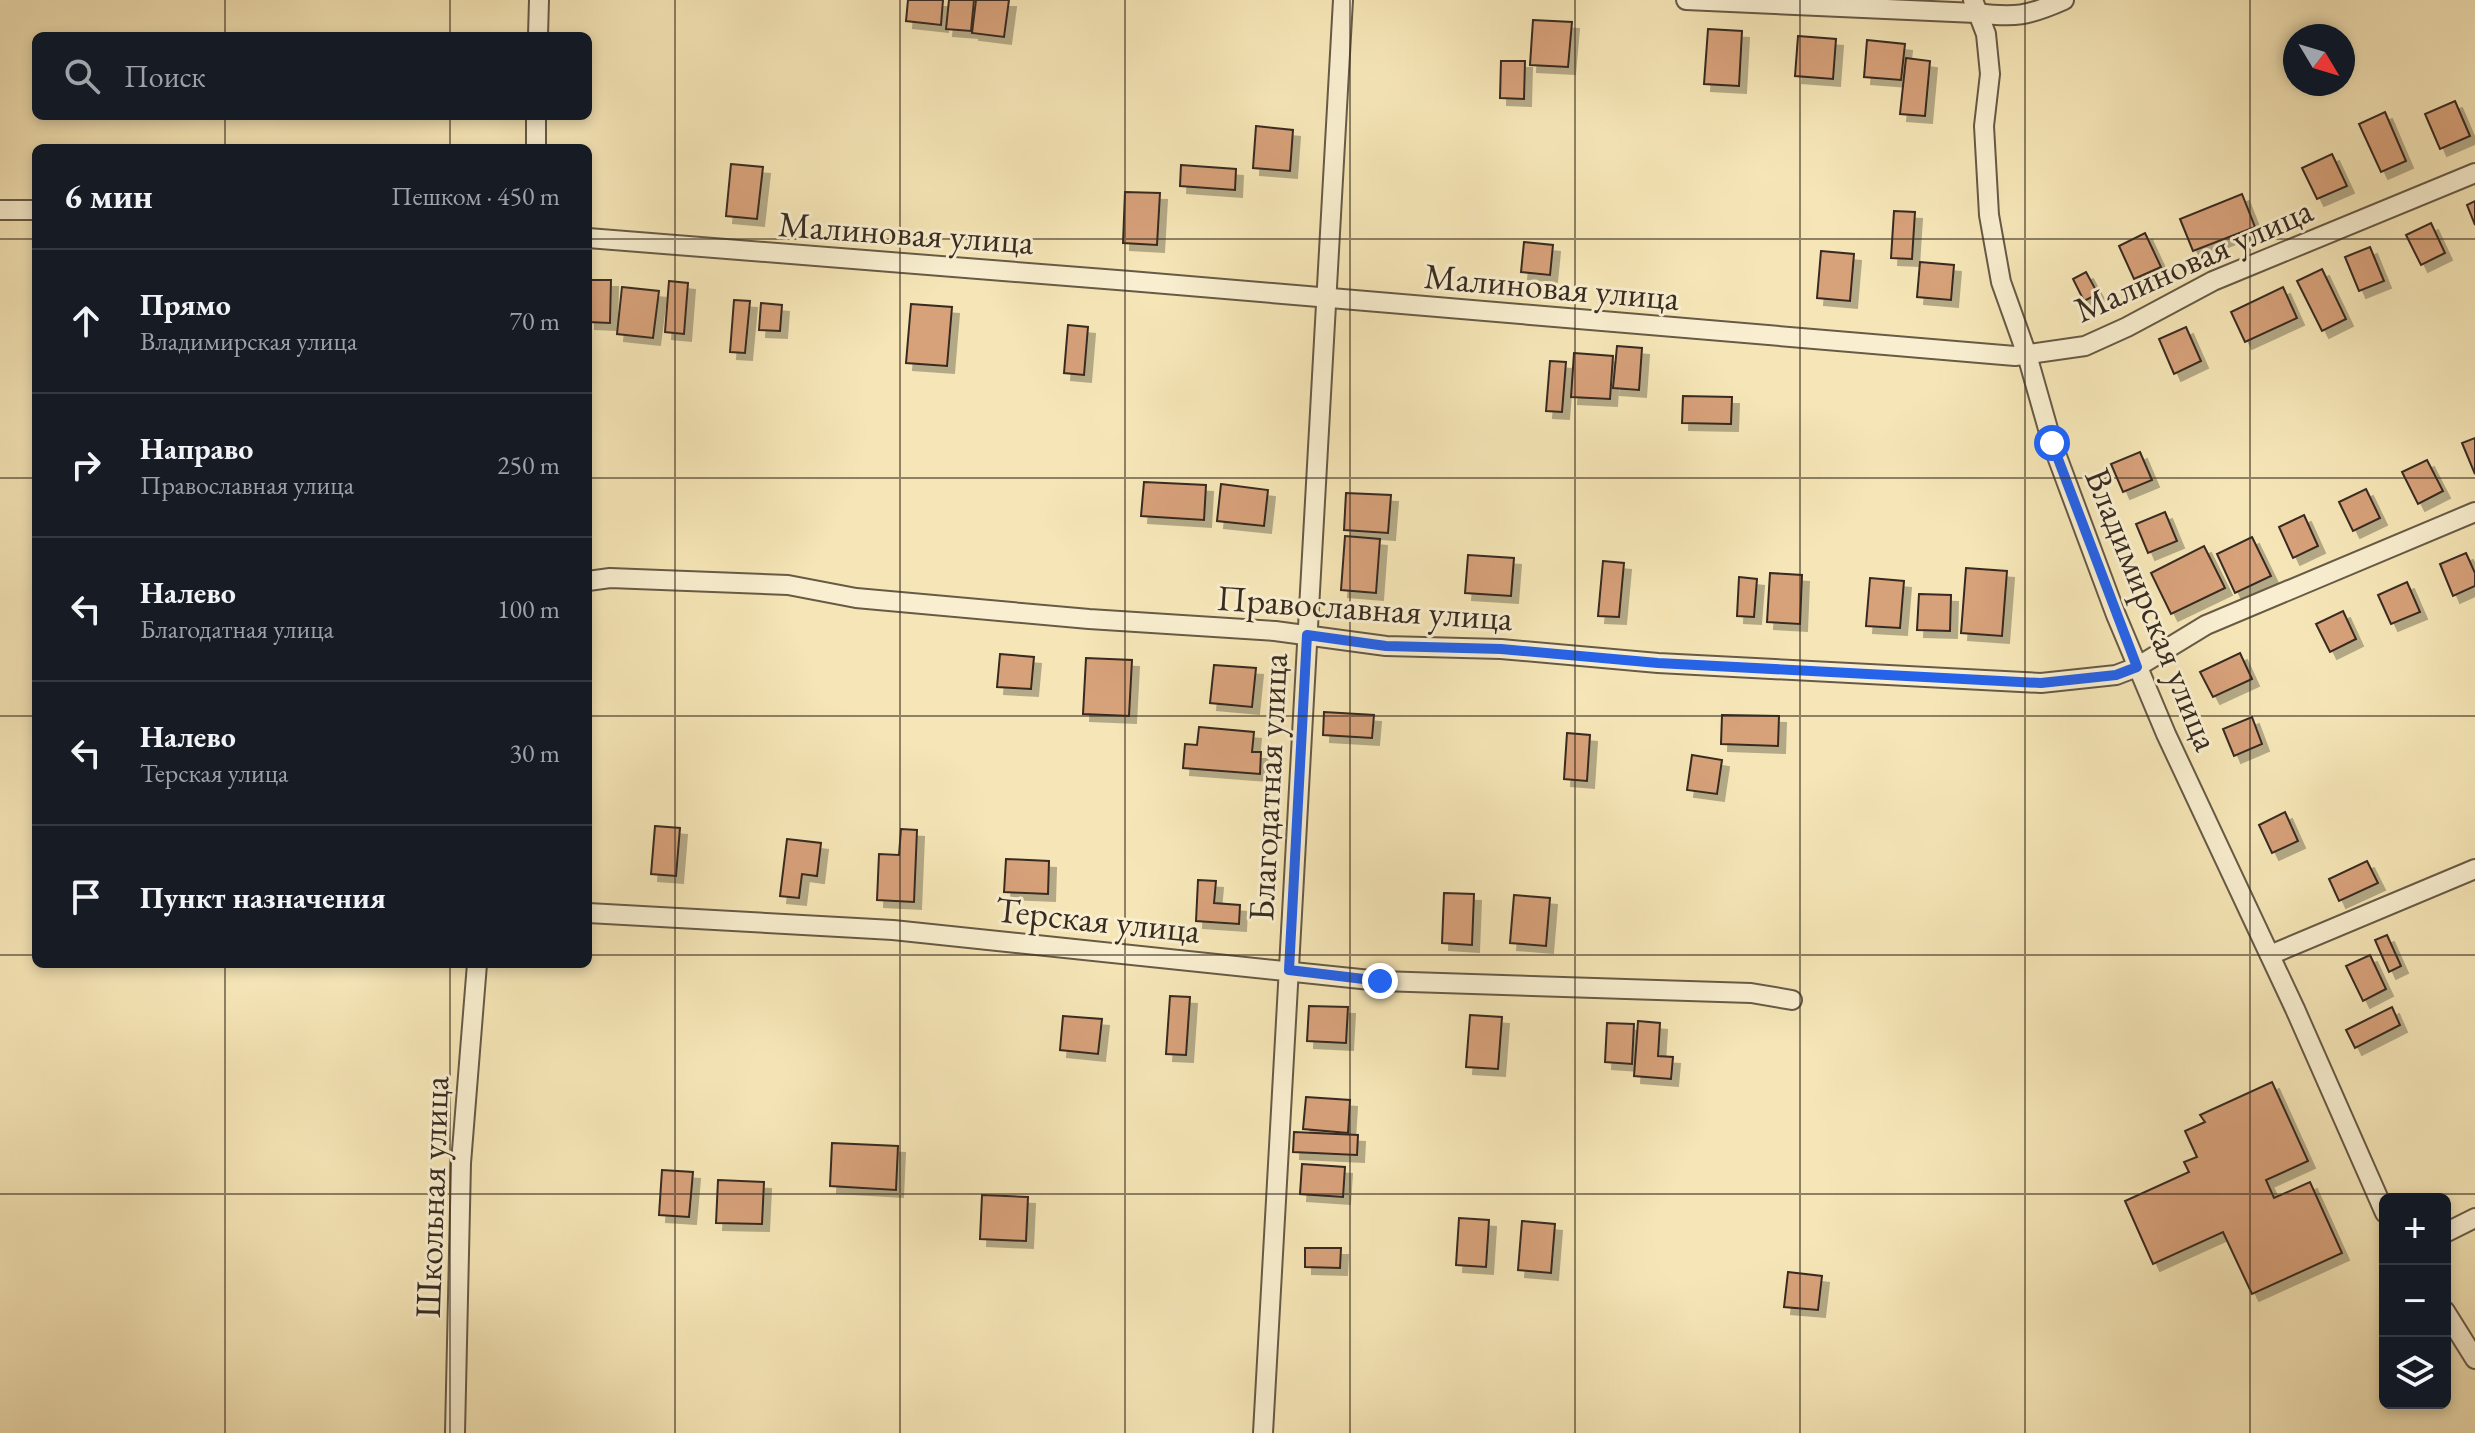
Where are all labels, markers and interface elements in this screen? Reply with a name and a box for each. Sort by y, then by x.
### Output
north arrow [2283,24,2355,96]
search box [32,32,592,120]
icon: search [60,54,104,98]
text: Поиск [124,57,206,96]
text: 6 мин [64,174,153,218]
text: Пешком · 450 m [391,179,560,213]
street label: Малиновая улица [2067,186,2320,333]
street label: Малиновая улица [777,200,1036,265]
street label: Малиновая улица [1422,252,1682,321]
text: Прямо [140,285,231,324]
icon: ahead [64,299,108,343]
text: 70 m [510,304,560,338]
text: Владимирская улица [140,324,357,358]
route start [2034,425,2070,461]
text: Направо [140,429,253,468]
icon: right [64,443,108,487]
text: 250 m [497,448,560,482]
street label: Владимирская улица [2074,461,2231,758]
text: Православная улица [140,468,354,502]
text: Налево [140,573,236,612]
street label: Православная улица [1215,574,1515,641]
icon: left [64,587,108,631]
text: 100 m [497,592,560,626]
text: Благодатная улица [140,612,334,646]
street label: Благодатная улица [1237,651,1298,922]
text: Налево [140,717,236,756]
icon: left [64,731,108,775]
text: 30 m [510,736,560,770]
text: Терская улица [140,756,288,790]
icon: arrive [64,875,108,919]
text: Пункт назначения [140,878,386,917]
street label: Терская улица [993,885,1203,954]
route end [1362,963,1398,999]
street label: Школьная улица [404,1074,459,1319]
map controls [2379,1193,2451,1409]
button: + [2379,1193,2451,1265]
button: − [2379,1265,2451,1337]
button: layers [2379,1337,2451,1409]

